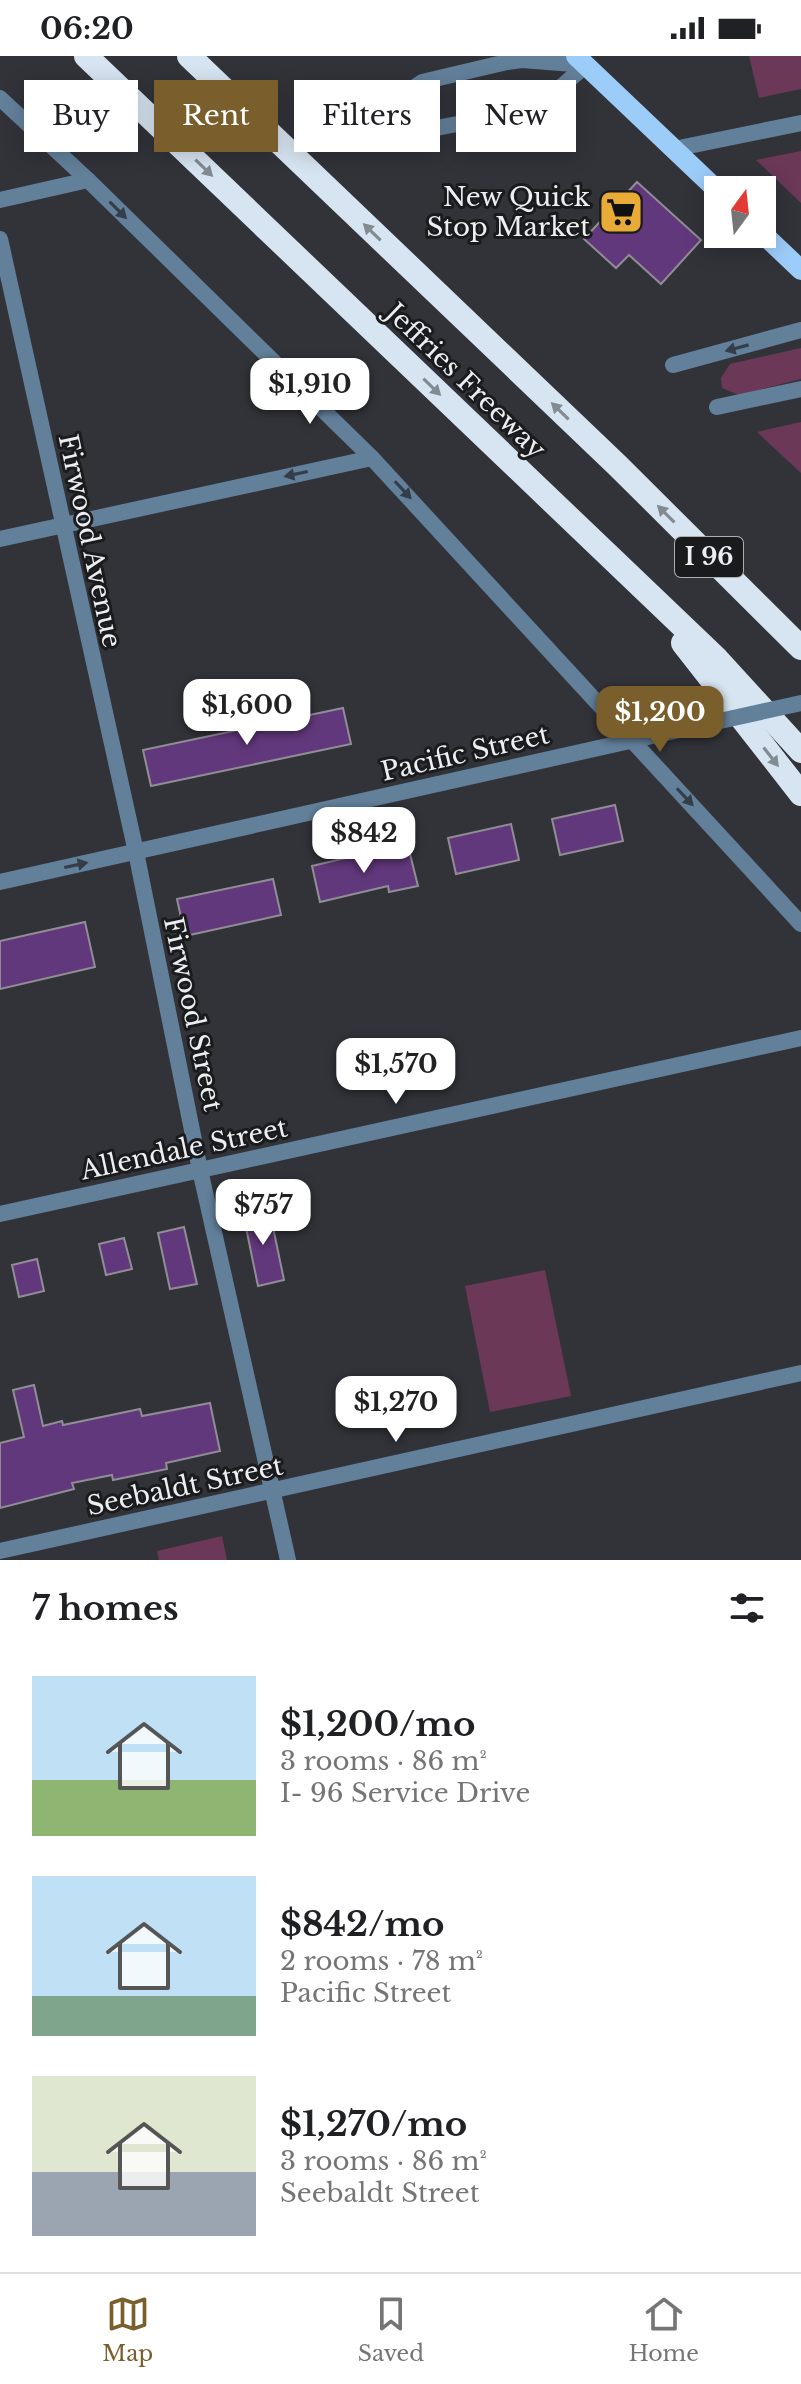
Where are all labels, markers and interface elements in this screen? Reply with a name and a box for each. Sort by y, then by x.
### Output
text: 06:20 [40,10,134,47]
chip: Buy [24,80,138,152]
chip: Rent [154,80,278,152]
chip: Filters [294,80,440,152]
chip: New [456,80,576,152]
one-way arrow [194,158,213,176]
north arrow [704,176,776,248]
map controls [704,176,776,248]
place label: New Quick Stop Market [426,181,590,243]
supermarket icon: New Quick Stop Market [597,188,645,236]
one-way arrow [108,200,127,218]
one-way arrow [363,223,382,241]
street label: Jeffries Freeway [377,294,553,466]
one-way arrow [725,342,750,354]
pin: $1,910 [245,358,375,426]
text: $1,910 [268,368,352,400]
one-way arrow [422,377,441,395]
one-way arrow [551,403,570,421]
street label: Firwood Avenue [52,431,128,651]
one-way arrow [283,468,308,481]
one-way arrow [393,481,411,500]
one-way arrow [657,505,676,524]
road number: I 96 [675,537,743,577]
pin: $1,600 [182,679,312,747]
pin: $1,200 [595,686,725,754]
text: $1,600 [201,689,293,721]
text: $1,200 [614,696,706,728]
street label: Pacific Street [378,718,552,788]
one-way arrow [763,747,779,767]
one-way arrow [676,788,694,807]
pin: $842 [317,807,411,875]
text: $842 [330,817,398,849]
one-way arrow [64,858,89,871]
street label: Firwood Street [157,914,229,1114]
pin: $1,570 [331,1038,461,1106]
text: $1,570 [354,1048,438,1080]
street label: Allendale Street [77,1111,291,1187]
pin: $757 [216,1179,310,1247]
text: $757 [234,1189,292,1221]
pin: $1,270 [331,1376,461,1444]
text: $1,270 [354,1386,438,1418]
street label: Seebaldt Street [84,1450,286,1522]
icon: filters [725,1586,769,1630]
text: 7 homes [32,1587,179,1629]
text: $1,200/mo [280,1703,475,1745]
icon: home [96,1708,192,1804]
text: 3 rooms · 86 m² [280,1745,487,1777]
text: I- 96 Service Drive [280,1777,530,1809]
text: $842/mo [280,1903,444,1945]
icon: home [96,1908,192,2004]
text: 2 rooms · 78 m² [280,1945,483,1977]
text: Pacific Street [280,1977,451,2009]
text: $1,270/mo [280,2103,467,2145]
icon: home [96,2108,192,2204]
text: 3 rooms · 86 m² [280,2145,487,2177]
text: Seebaldt Street [280,2177,479,2209]
tab: Map [102,2292,153,2367]
tab: Saved [358,2292,424,2367]
tab: Home [628,2292,699,2367]

